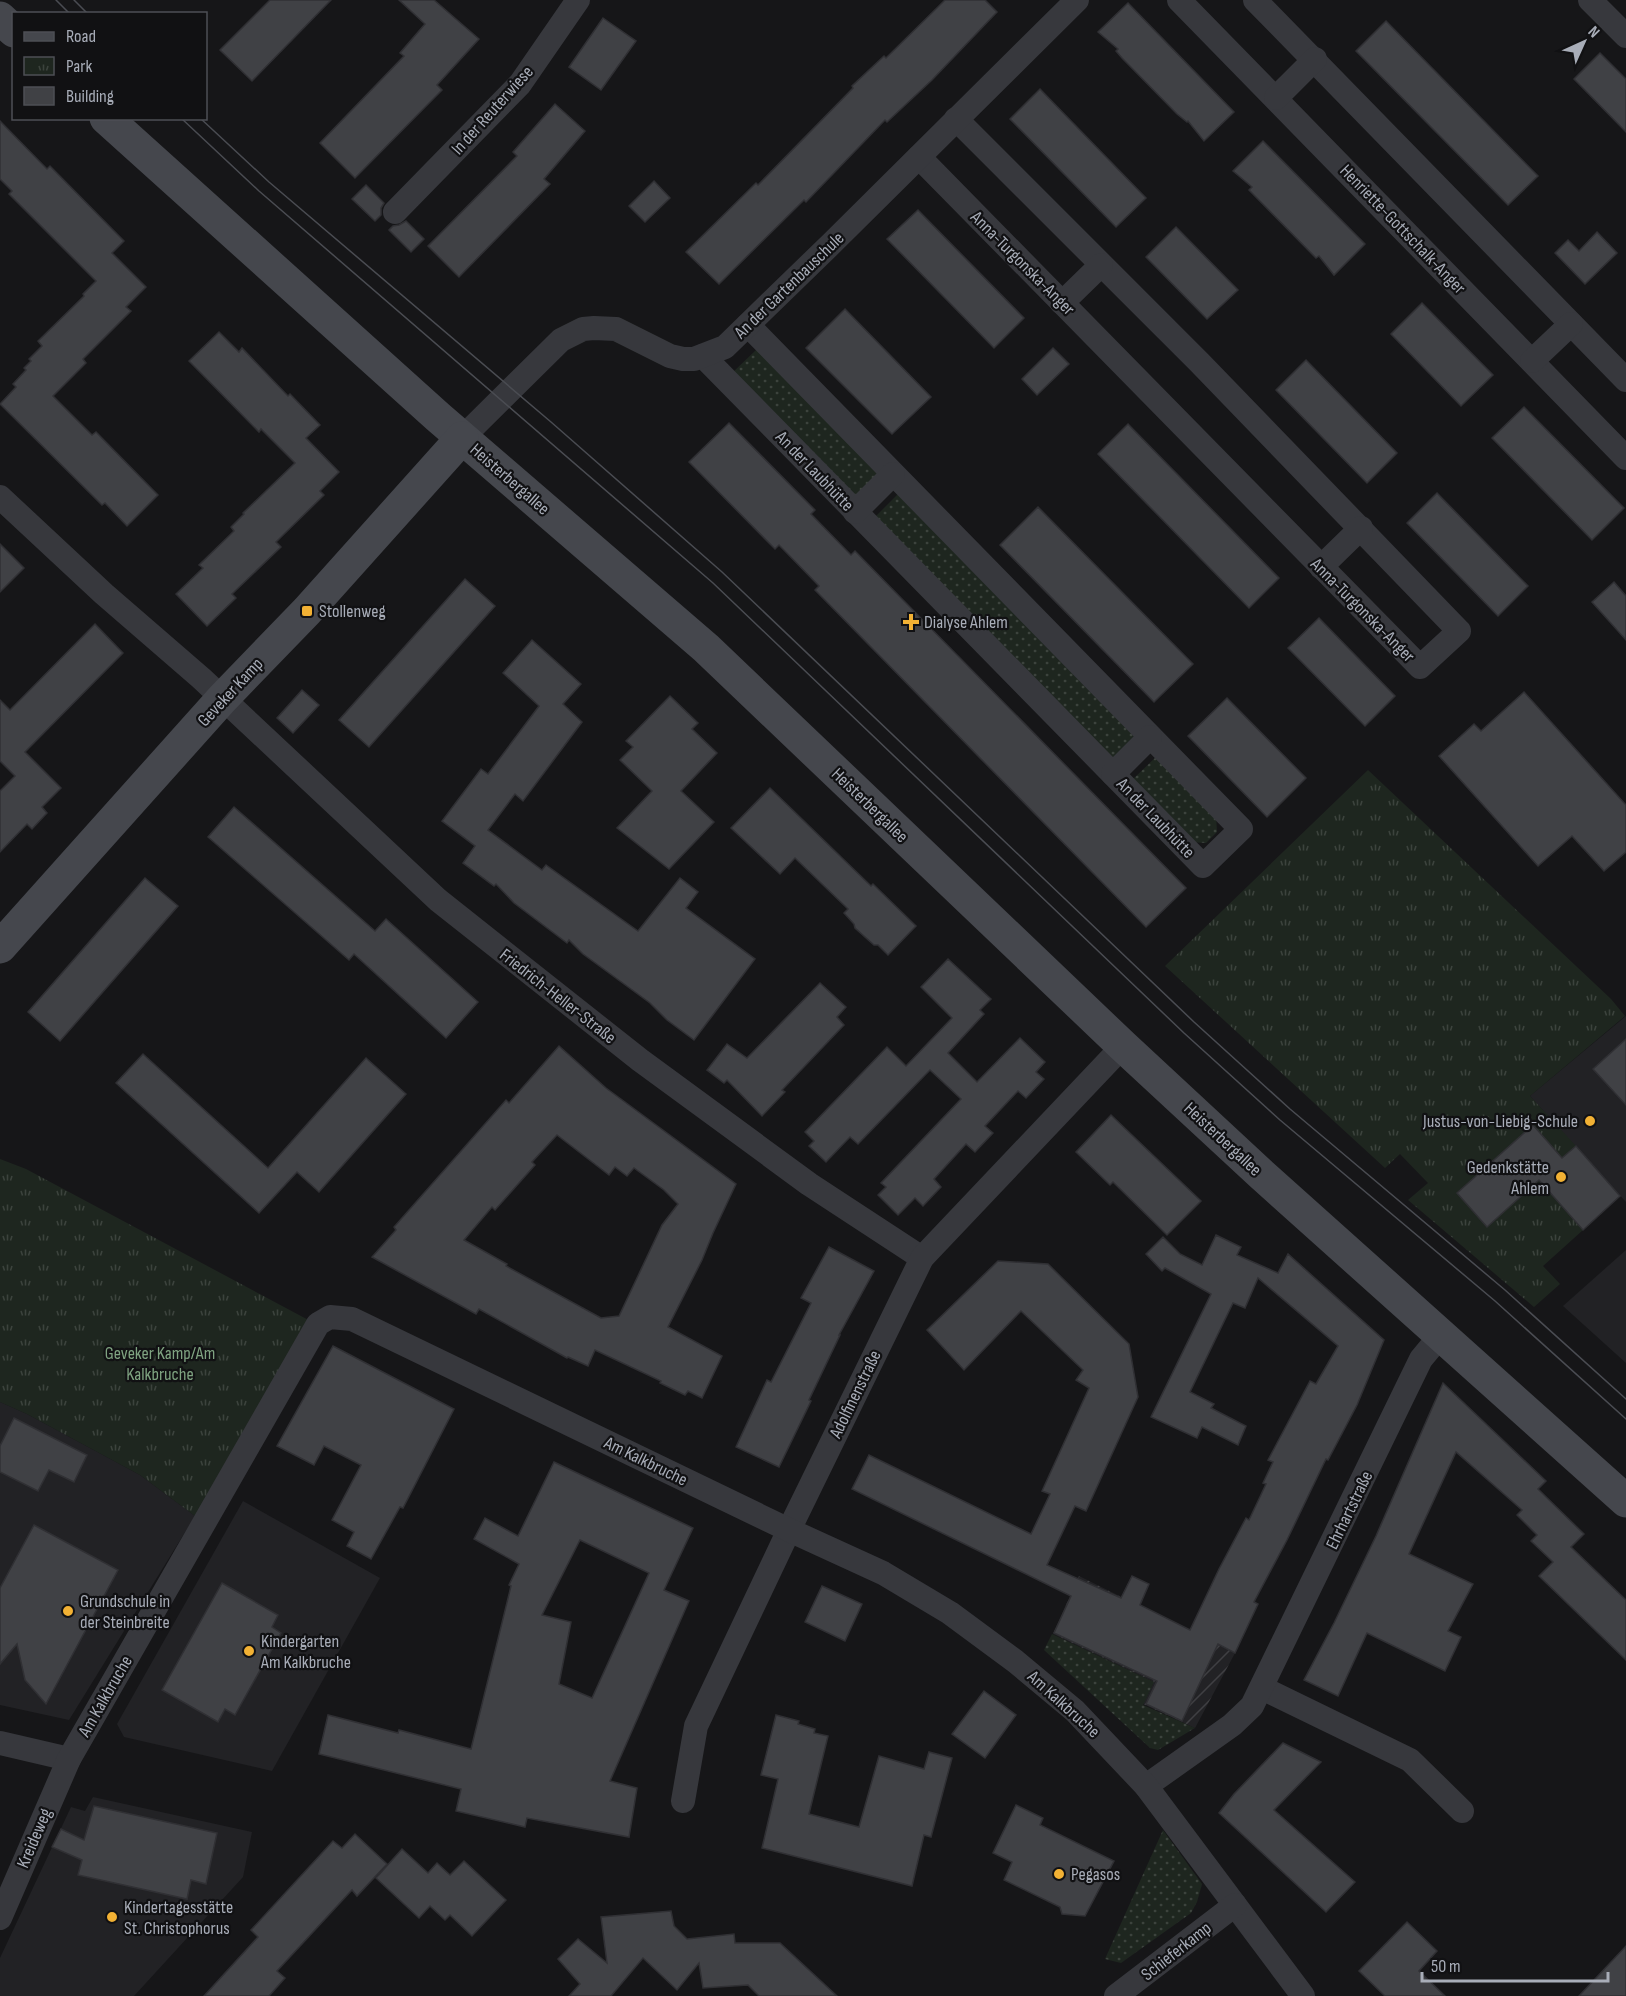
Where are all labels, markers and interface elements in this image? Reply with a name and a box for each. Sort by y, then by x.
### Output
legend [12,12,207,120]
north arrow [1554,12,1614,72]
text: N [1584,23,1603,42]
text: Road [66,26,96,47]
text: Park [66,56,92,77]
street label: In der Reuterwiese [447,62,538,159]
text: Building [66,86,114,107]
street label: Henriette-Gottschalk-Anger [1335,160,1470,298]
street label: Anna-Turgonska-Anger [966,206,1079,320]
street label: An der Gartenbauschule [729,228,849,344]
street label: An der Laubhütte [771,426,858,516]
street label: Heisterbergallee [466,439,554,520]
street label: Anna-Turgonska-Anger [1306,553,1419,667]
place label: Stollenweg [319,601,386,622]
marker: Stollenweg [300,604,314,618]
place label: Dialyse Ahlem [924,612,1008,633]
marker: Dialyse Ahlem [902,613,920,631]
street label: Geveker Kamp [193,654,267,731]
street label: Heisterbergallee [827,764,912,847]
street label: An der Laubhütte [1112,773,1199,863]
street label: Friedrich-Heller-Straße [495,944,620,1048]
street label: Heisterbergallee [1180,1098,1266,1181]
place label: Justus-von-Liebig-Schule [1422,1111,1578,1132]
marker: Justus-von-Liebig-Schule [1583,1114,1597,1128]
place label: Gedenkstätte Ahlem [1467,1157,1549,1199]
marker: Gedenkstätte Ahlem [1554,1170,1568,1184]
park label: Geveker Kamp/Am Kalkbruche [105,1343,215,1385]
street label: Adolfinenstraße [825,1347,886,1442]
street label: Am Kalkbruche [600,1432,691,1491]
street label: Ehrhartstraße [1322,1468,1377,1553]
place label: Grundschule in der Steinbreite [80,1591,170,1633]
marker: Grundschule in der Steinbreite [61,1604,75,1618]
place label: Kindergarten Am Kalkbruche [260,1631,351,1673]
marker: Kindergarten Am Kalkbruche [242,1644,256,1658]
street label: Am Kalkbruche [73,1652,137,1741]
street label: Am Kalkbruche [1022,1666,1104,1742]
street label: Kreideweg [13,1805,56,1871]
place label: Pegasos [1071,1864,1120,1885]
marker: Pegasos [1052,1867,1066,1881]
place label: Kindertagesstätte St. Christophorus [124,1897,233,1939]
marker: Kindertagesstätte St. Christophorus [105,1910,119,1924]
street label: Schieferkamp [1137,1918,1216,1985]
scale bar [1422,1945,1608,1983]
text: 50 m [1431,1956,1461,1977]

